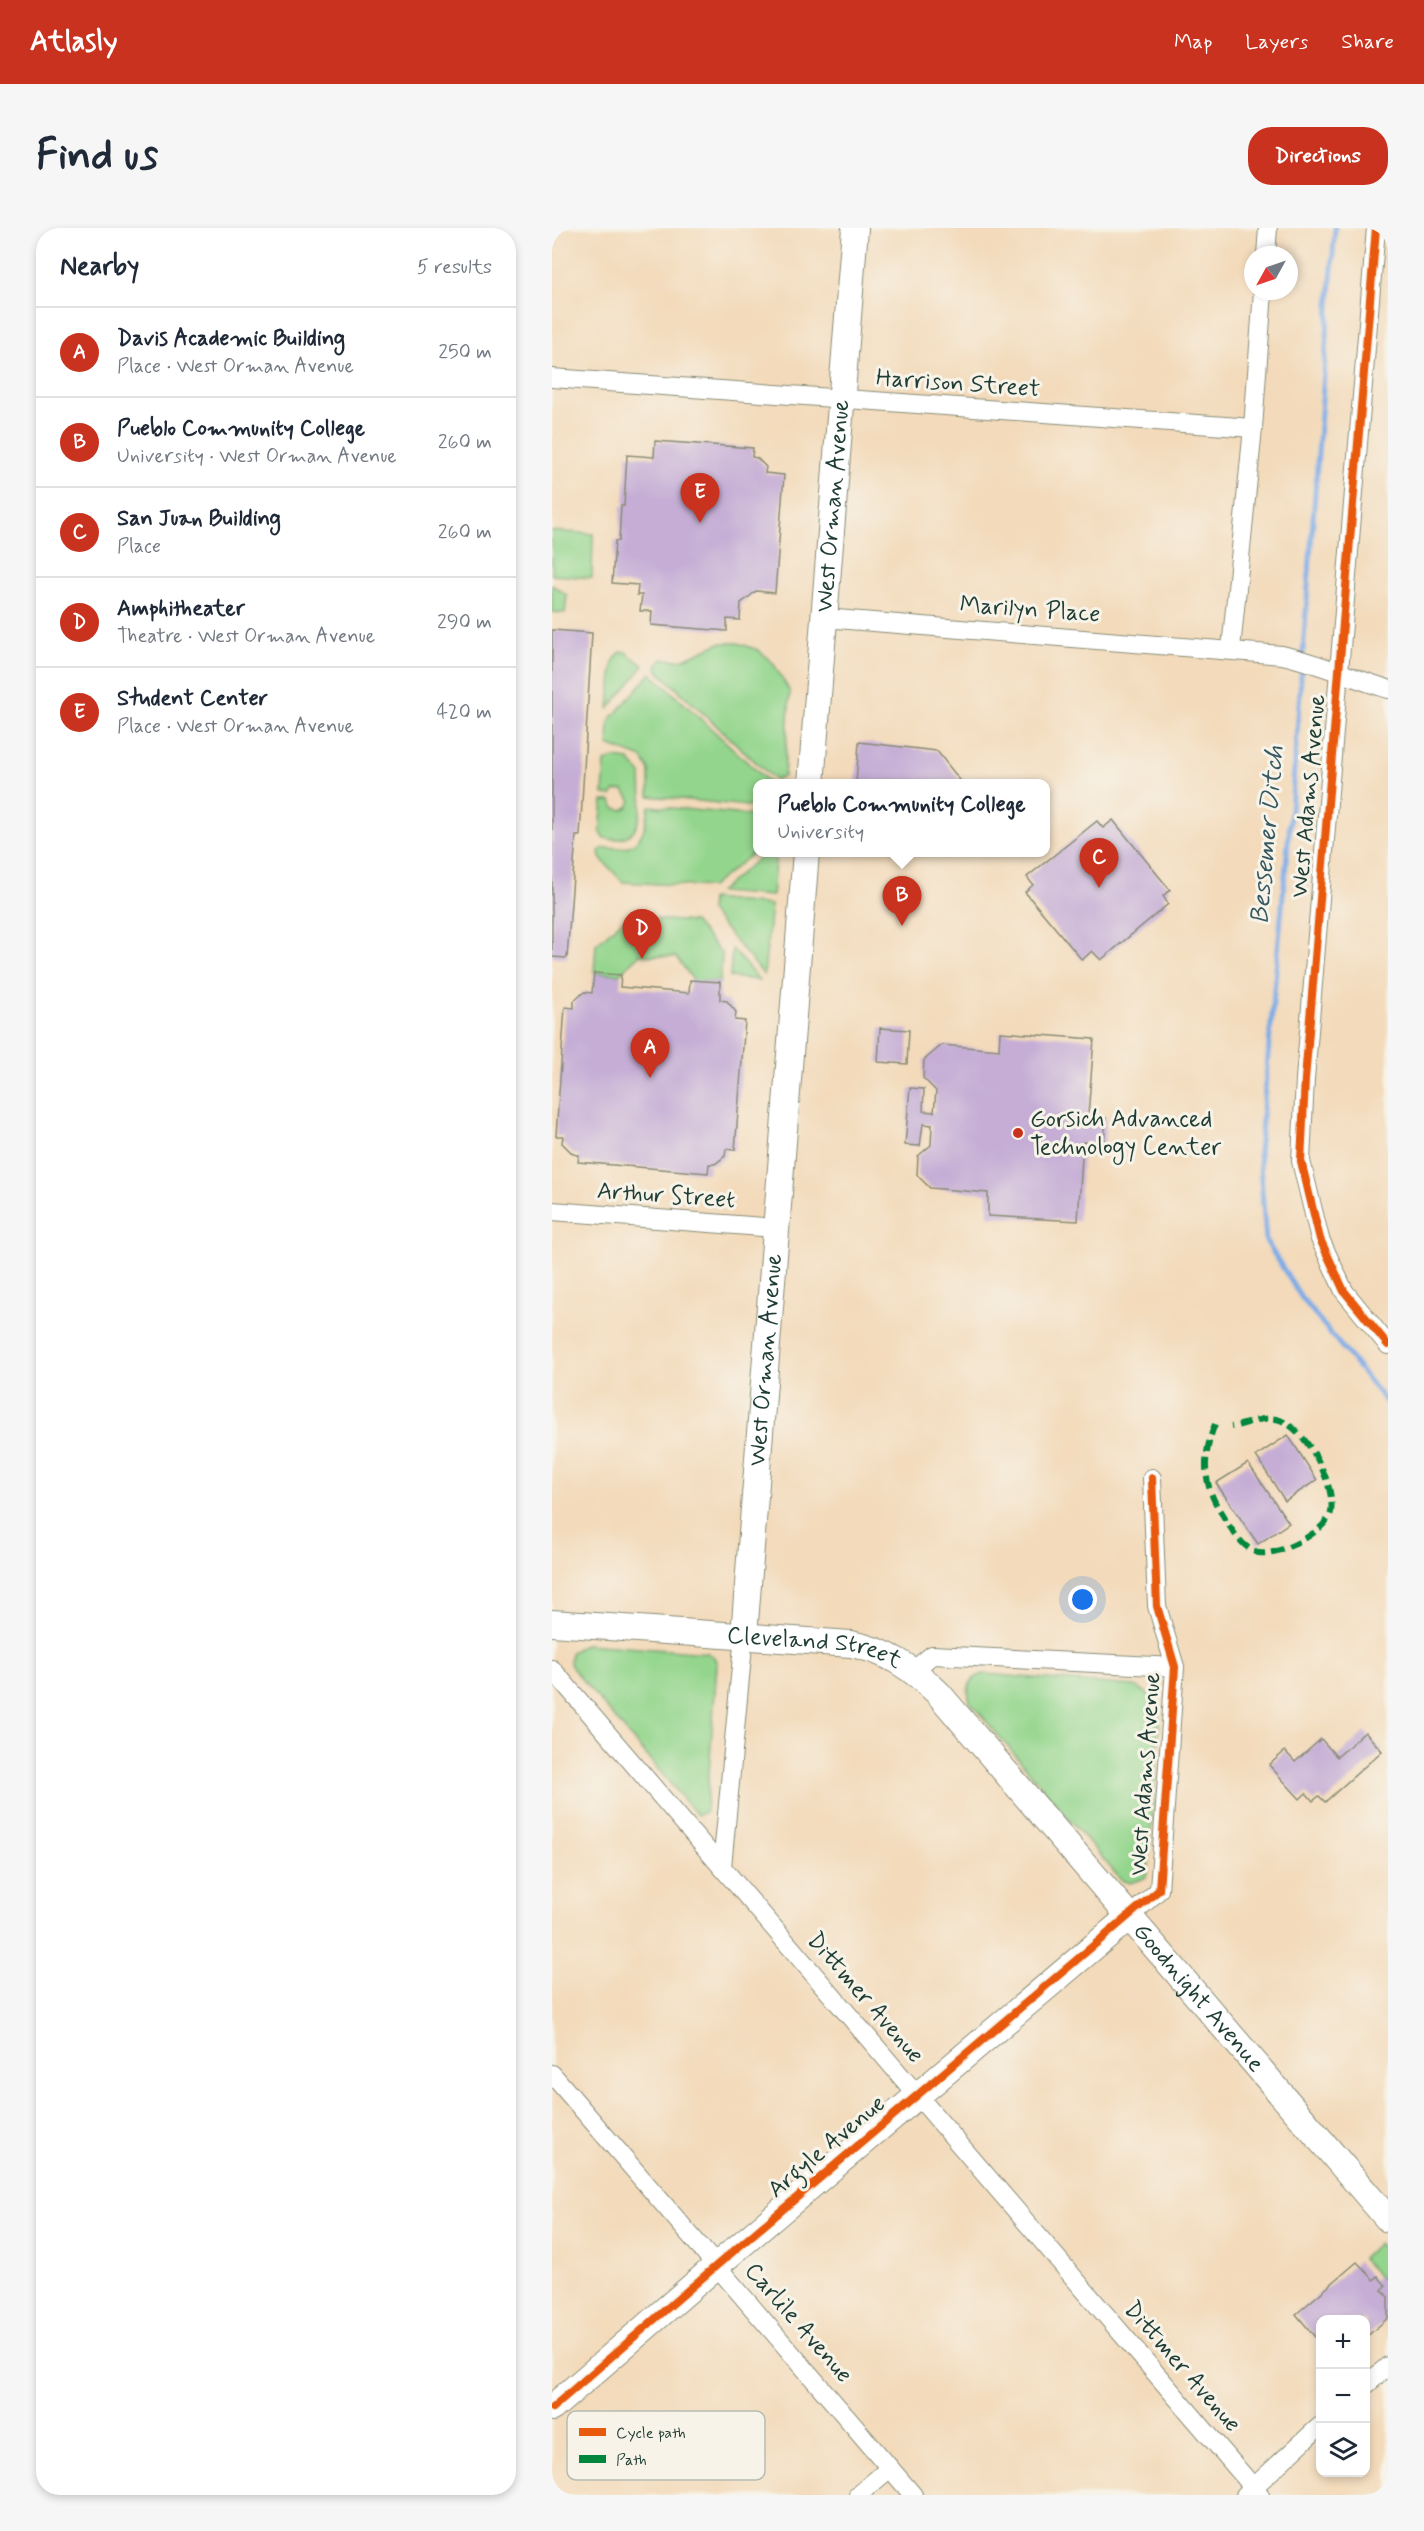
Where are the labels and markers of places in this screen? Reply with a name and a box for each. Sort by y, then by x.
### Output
pin: E [680,474,720,523]
pin: C [1080,838,1118,888]
pin: B [882,876,922,926]
pin: D [622,910,662,959]
pin: A [630,1028,670,1078]
place label: Gorsich Advanced Technology Center [1030,1104,1221,1165]
marker: Gorsich Advanced Technology Center [1011,1126,1025,1140]

